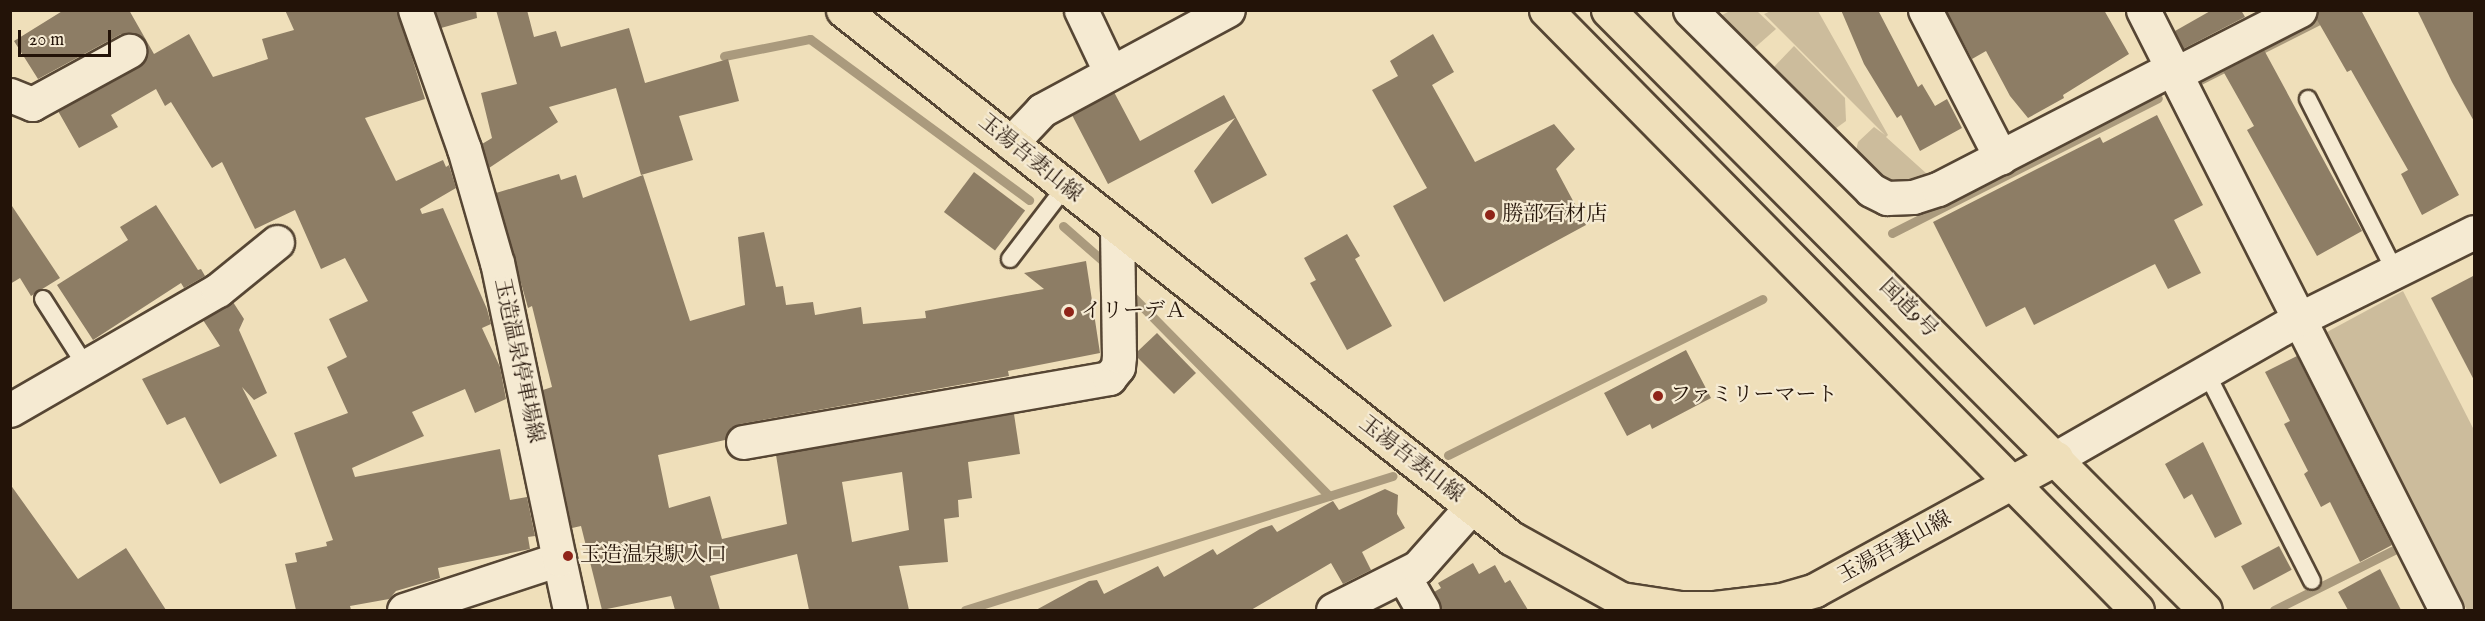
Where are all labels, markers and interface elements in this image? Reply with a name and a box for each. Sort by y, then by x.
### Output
scale bar [21,18,114,56]
text: 20 m [29,29,64,52]
street label: 玉湯吾妻山線 [973,110,1087,208]
place label: 勝部石材店 [1502,202,1607,228]
marker: 勝部石材店 [1483,208,1497,222]
street label: 国道9号 [1874,275,1942,343]
street label: 玉造温泉停車場線 [488,276,548,446]
place label: イリーデＡ [1081,299,1186,325]
marker: イリーデＡ [1062,305,1076,319]
place label: ファミリーマート [1670,383,1838,409]
marker: ファミリーマート [1651,389,1665,403]
street label: 玉湯吾妻山線 [1354,411,1468,509]
street label: 玉湯吾妻山線 [1834,506,1956,590]
place label: 玉造温泉駅入口 [580,543,727,569]
marker: 玉造温泉駅入口 [561,549,575,563]

